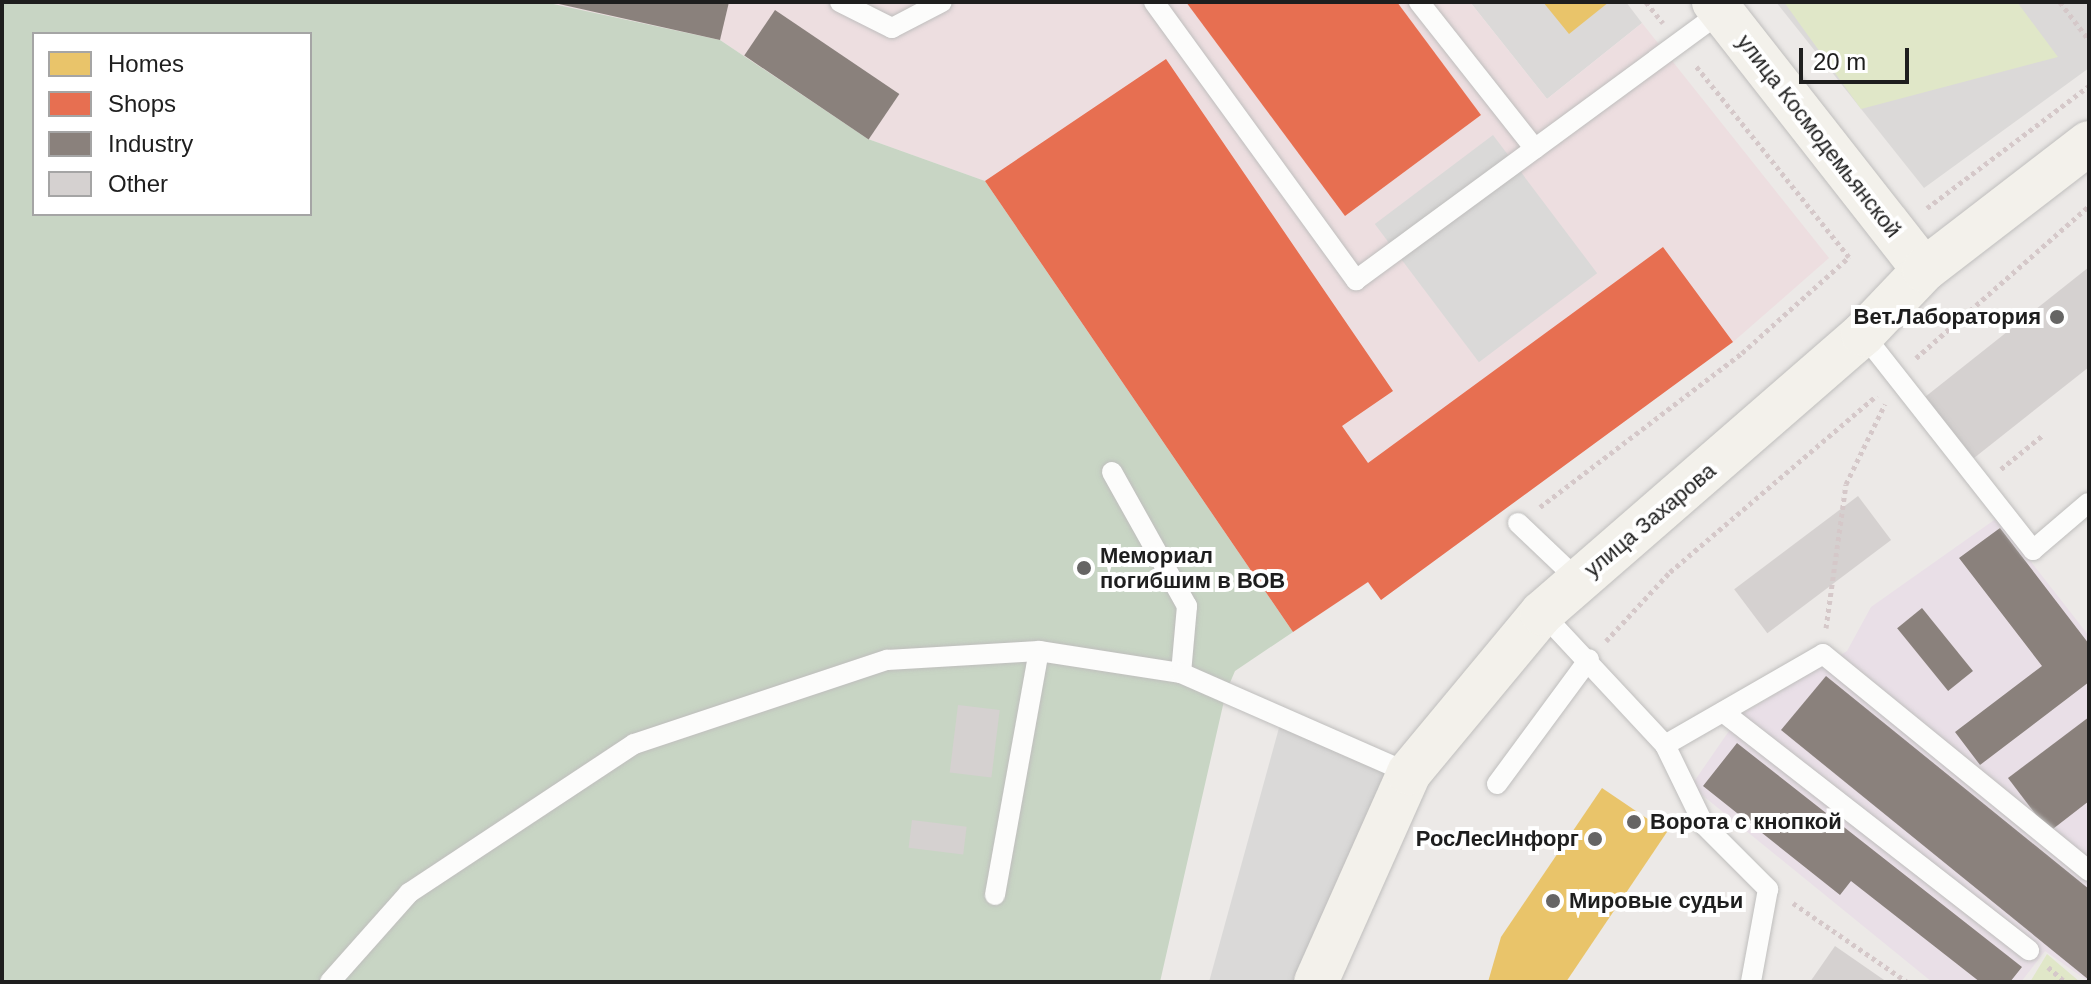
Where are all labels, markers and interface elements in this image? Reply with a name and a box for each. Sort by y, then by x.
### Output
street label: улица Космодемьянской [1731,29,1907,243]
legend [32,32,312,216]
scale bar [1803,32,1913,82]
text: 20 m [1813,48,1866,75]
text: Homes [108,50,184,77]
text: Shops [108,90,176,117]
text: Industry [108,130,193,157]
text: Other [108,170,168,197]
place label: Вет.Лаборатория [1854,304,2041,330]
marker: Вет.Лаборатория [2048,308,2066,326]
street label: улица Захарова [1579,457,1721,583]
place label: Мемориал погибшим в ВОВ [1100,542,1285,594]
marker: Мемориал погибшим в ВОВ [1075,559,1093,577]
place label: Ворота с кнопкой [1650,809,1842,835]
marker: Ворота с кнопкой [1625,813,1643,831]
place label: РосЛесИнфорг [1416,826,1579,852]
marker: РосЛесИнфорг [1586,830,1604,848]
place label: Мировые судьи [1569,888,1743,914]
marker: Мировые судьи [1544,892,1562,910]

